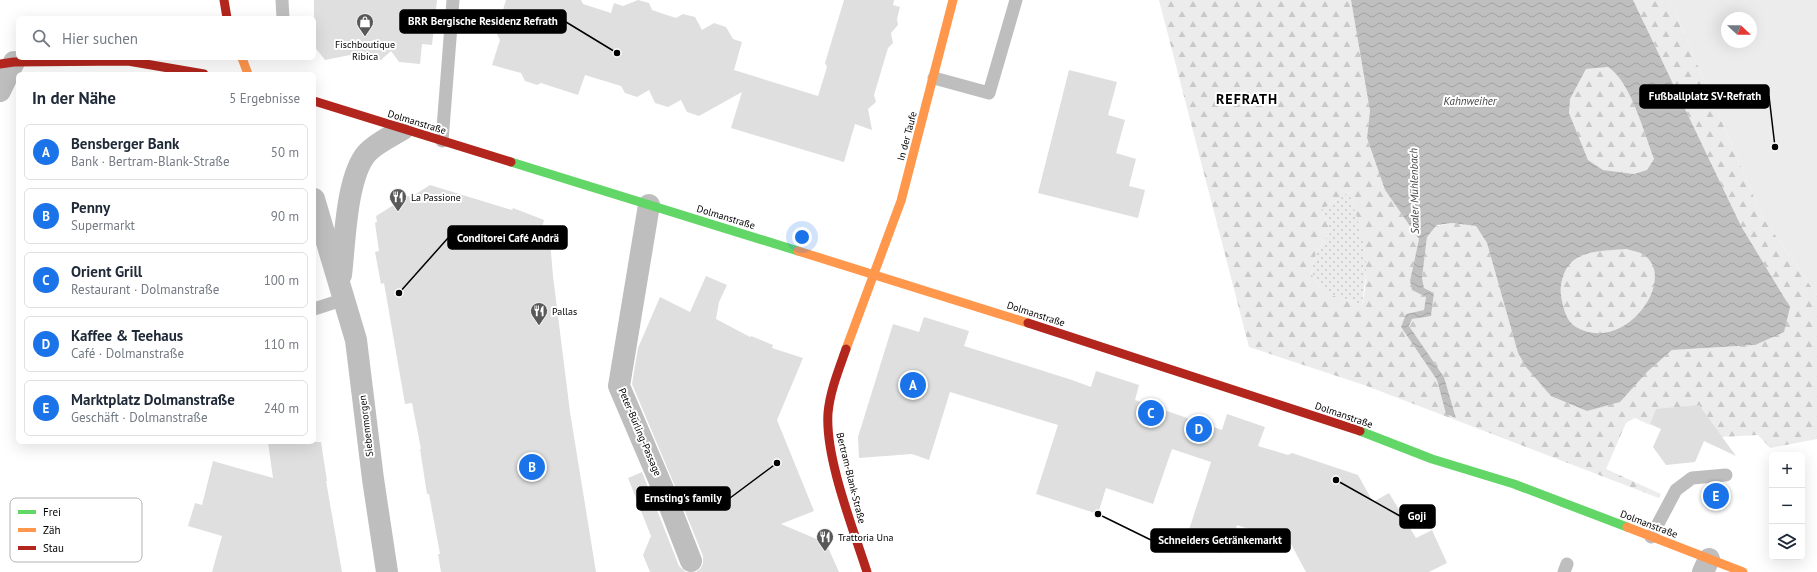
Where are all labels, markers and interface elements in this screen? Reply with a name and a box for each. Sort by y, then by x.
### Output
callout: BRR Bergische Residenz Refrath [400,10,566,33]
shop icon: Fischboutique Ribica [355,12,375,37]
north arrow [1721,12,1757,48]
text: BRR Bergische Residenz Refrath [408,14,558,28]
search box [16,16,316,60]
icon: search [30,27,52,49]
text: Hier suchen [62,29,138,48]
place label: Fischboutique Ribica [335,38,395,63]
callout: Fußballplatz SV-Refrath [1640,85,1769,108]
text: In der Nähe [32,87,116,109]
text: Fußballplatz SV-Refrath [1649,89,1761,103]
text: 5 Ergebnisse [229,90,300,107]
district label: REFRATH [1216,90,1278,108]
water label: Kahnweiher [1444,94,1498,108]
street label: Dolmanstraße [386,107,448,137]
street label: In der Taufe [894,110,920,162]
text: Bensberger Bank [71,134,179,153]
text: A [42,144,50,161]
text: 50 m [271,144,299,161]
water label: Saaler Mühlenbach [1406,148,1422,234]
text: Bank · Bertram-Blank-Straße [71,153,230,170]
restaurant icon: La Passione [388,187,408,212]
place label: La Passione [411,191,461,204]
text: Penny [71,198,110,217]
street label: Dolmanstraße [695,202,757,232]
text: B [42,208,50,225]
text: 90 m [271,208,299,225]
text: Supermarkt [71,217,135,234]
callout: Conditorei Café Andrä [448,226,567,249]
your location [792,227,812,247]
text: Conditorei Café Andrä [457,231,559,245]
text: Orient Grill [71,262,142,281]
text: C [42,272,50,289]
text: 100 m [264,272,299,289]
text: Restaurant · Dolmanstraße [71,281,219,298]
street label: Dolmanstraße [1005,298,1067,330]
restaurant icon: Pallas [529,301,549,326]
place label: Pallas [552,305,577,318]
text: Kaffee & Teehaus [71,326,183,345]
text: D [42,336,50,353]
text: 110 m [264,336,299,353]
text: Café · Dolmanstraße [71,345,184,362]
pin: A [900,370,926,400]
street label: Peter-Bürling-Passage [616,386,664,478]
text: Marktplatz Dolmanstraße [71,390,235,409]
street label: Siebenmorgen [356,395,376,457]
pin: C [1138,398,1164,428]
street label: Dolmanstraße [1313,399,1375,431]
text: E [43,400,49,417]
text: 240 m [264,400,299,417]
text: Geschäft · Dolmanstraße [71,409,208,426]
pin: D [1186,414,1212,444]
street label: Bertram-Blank-Straße [833,431,869,525]
pin: B [519,452,545,482]
map controls [1769,452,1805,560]
button: + [1769,452,1805,488]
pin: E [1703,481,1729,511]
callout: Ernsting's family [637,487,730,510]
button: − [1769,488,1805,524]
text: Ernsting's family [644,491,723,505]
legend [10,498,142,562]
text: Frei [43,505,61,519]
callout: Goji [1400,505,1435,528]
street label: Dolmanstraße [1619,507,1679,541]
text: Goji [1408,509,1426,523]
text: Zäh [43,523,60,537]
button: layers [1769,524,1805,560]
restaurant icon: Trattoria Una [815,527,835,552]
callout: Schneiders Getränkemarkt [1151,529,1290,552]
place label: Trattoria Una [838,531,894,544]
text: Schneiders Getränkemarkt [1158,533,1282,547]
text: Stau [43,541,64,555]

